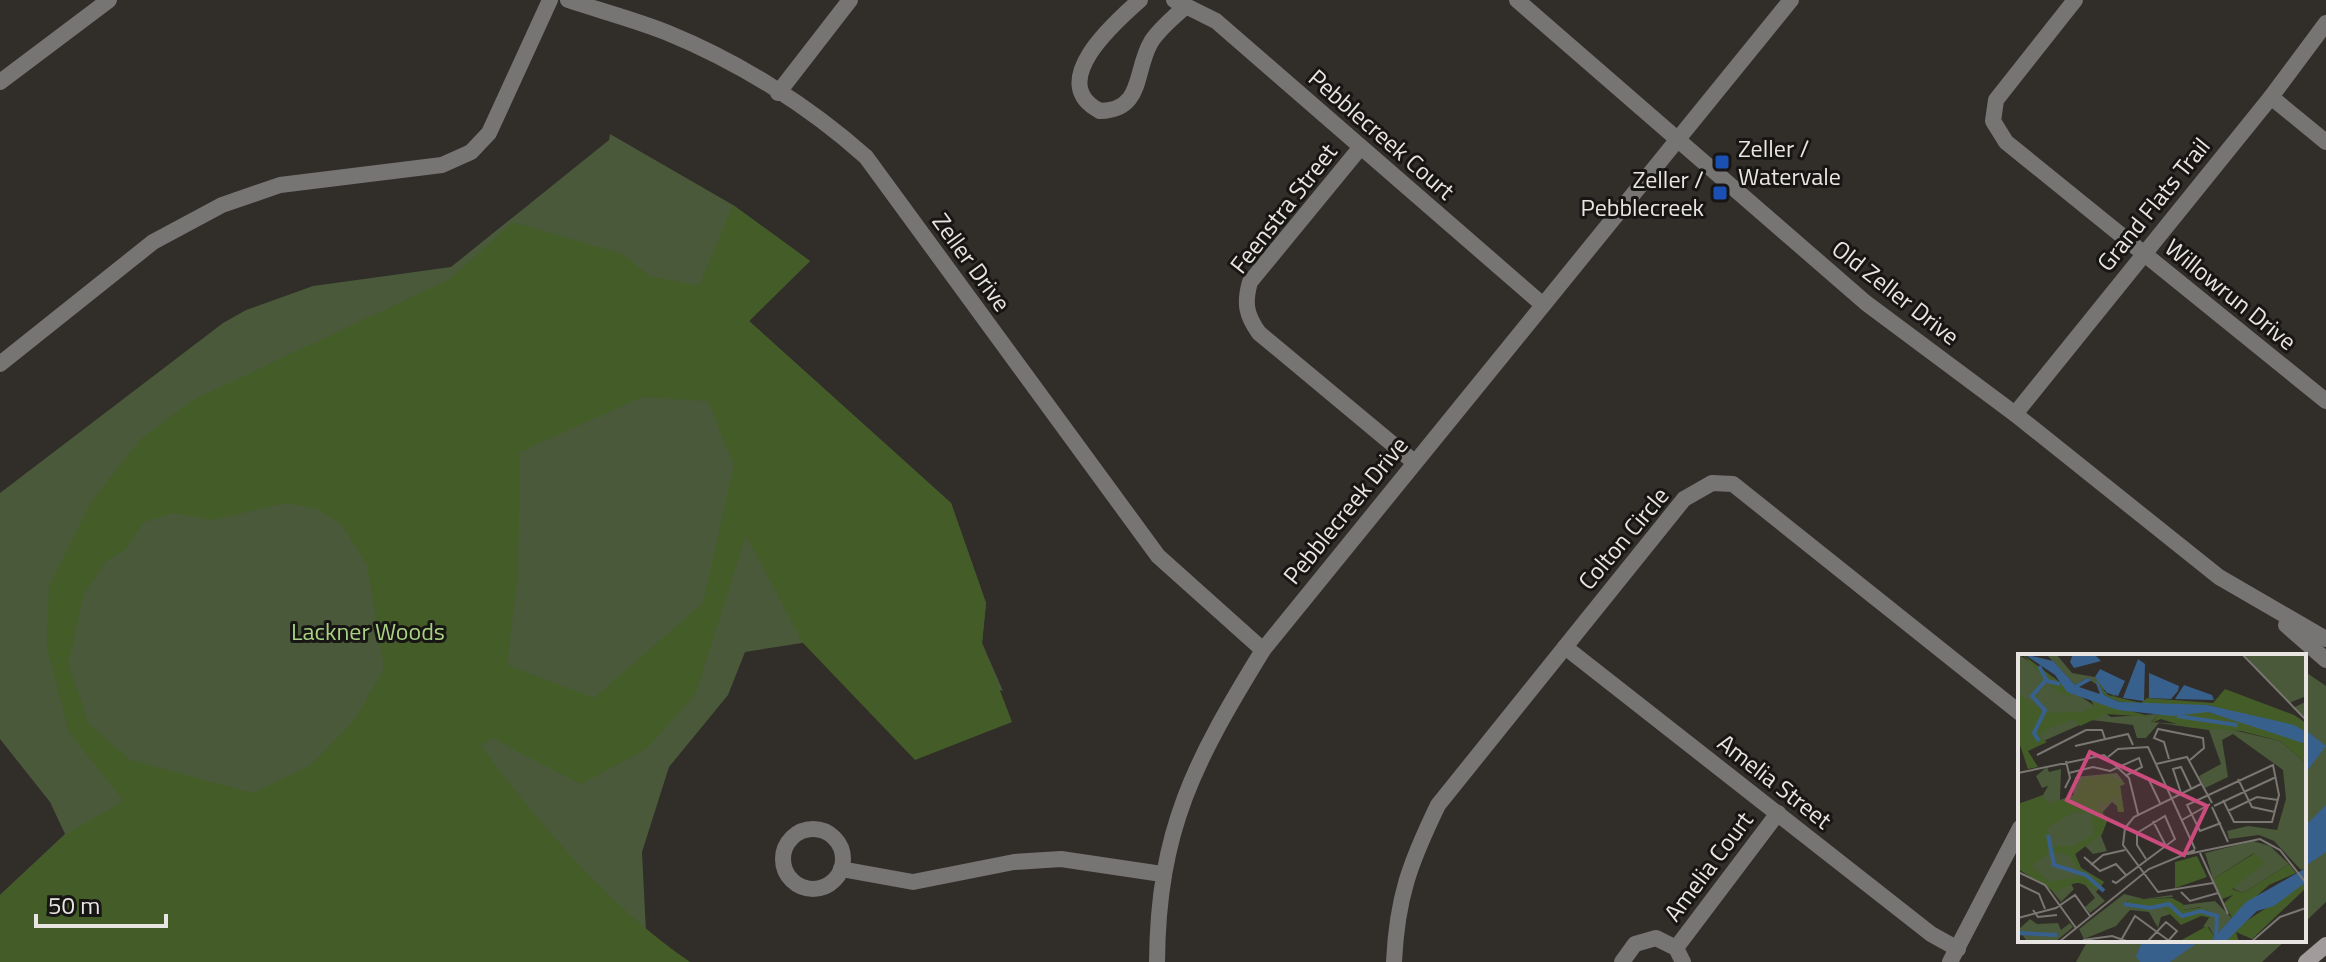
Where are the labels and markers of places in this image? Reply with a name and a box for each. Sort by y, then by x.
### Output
place label: Zeller / Watervale [1738,130,1841,194]
marker: Zeller / Watervale [1713,153,1731,171]
place label: Zeller / Pebblecreek [1581,161,1704,225]
marker: Zeller / Pebblecreek [1711,184,1729,202]

